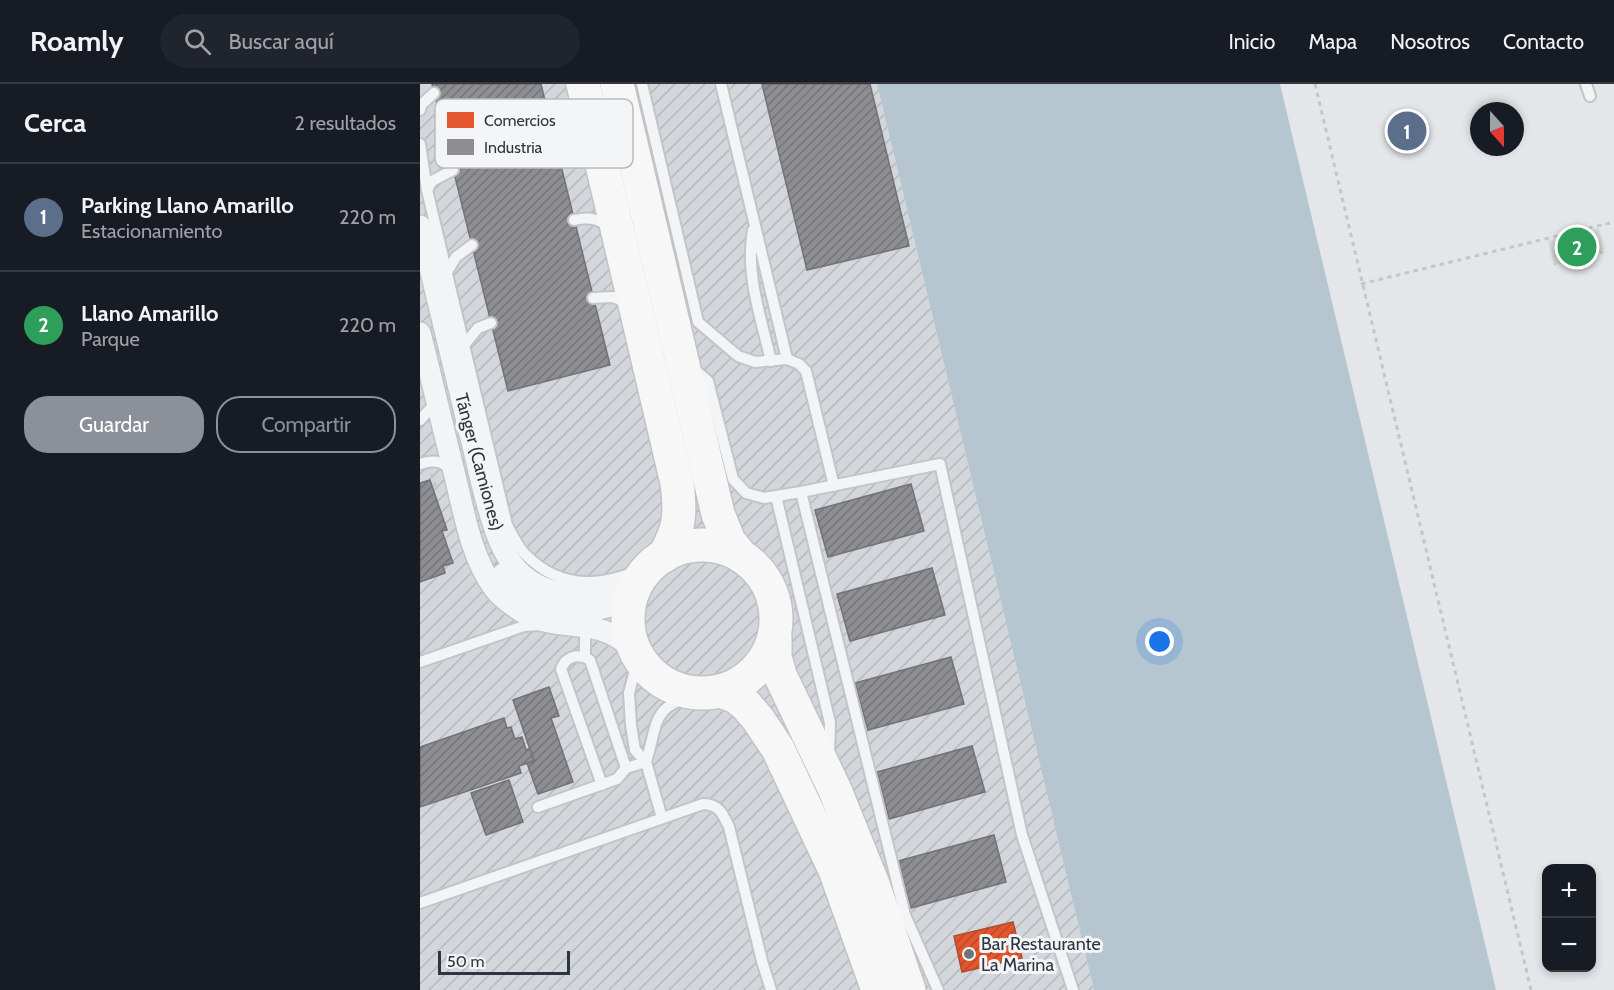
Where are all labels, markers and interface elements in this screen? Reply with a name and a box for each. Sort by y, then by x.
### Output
search box [160,14,580,68]
text: Roamly [30,24,124,58]
icon: search [181,25,214,58]
text: Buscar aquí [229,28,334,55]
text: Inicio [1228,29,1275,54]
text: Mapa [1308,29,1357,54]
text: Nosotros [1390,29,1470,54]
text: Contacto [1503,29,1584,54]
legend [435,99,633,168]
north arrow [1470,102,1524,156]
text: Cerca [24,107,86,139]
pin: 1 [1388,108,1426,154]
text: 2 resultados [295,111,396,135]
text: Comercios [484,111,556,130]
text: Industria [484,138,543,157]
text: Parking Llano Amarillo [81,192,294,219]
text: 1 [40,205,47,229]
text: 220 m [339,205,396,229]
text: Estacionamiento [81,219,222,243]
pin: 2 [1558,224,1596,270]
text: Llano Amarillo [81,300,219,327]
text: 2 [38,313,49,337]
text: 220 m [339,313,396,337]
text: Parque [81,327,140,351]
street label: Tánger (Camiones) [450,391,508,533]
button: Guardar [24,396,204,453]
button: Compartir [216,396,396,453]
your location [1145,627,1174,656]
map controls [1542,864,1596,972]
button: + [1542,864,1596,918]
button: − [1542,918,1596,972]
place label: Bar Restaurante La Marina [981,933,1101,976]
marker: Bar Restaurante La Marina [962,947,976,961]
scale bar [438,948,570,976]
text: 50 m [447,952,484,971]

